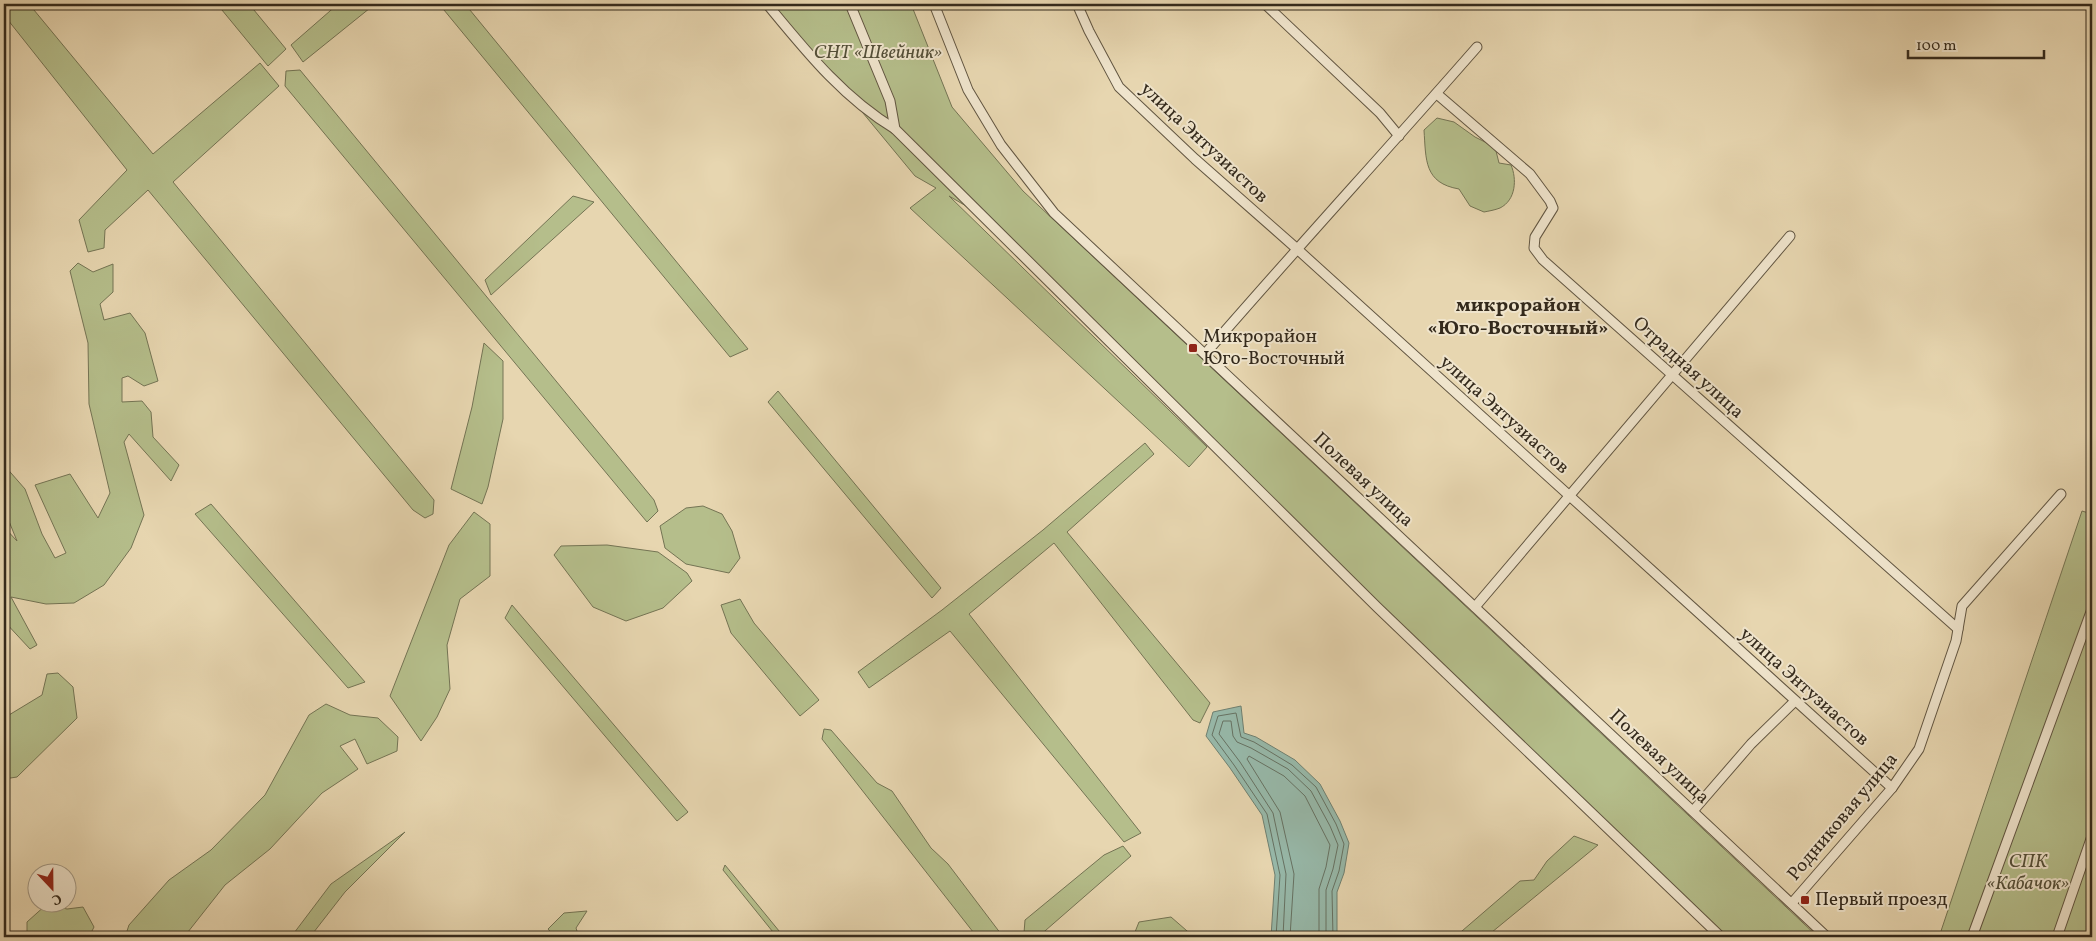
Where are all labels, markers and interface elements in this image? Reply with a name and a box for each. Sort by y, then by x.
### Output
scale bar [1908,28,2045,60]
text: 100 m [1916,36,1956,57]
park label: СНТ «Швейник» [814,40,942,66]
street label: улица Энтузиастов [1134,77,1274,209]
district label: микрорайон «Юго-Восточный» [1428,292,1608,343]
street label: Отрадная улица [1627,311,1749,425]
place label: Микрорайон Юго-Восточный [1203,324,1345,372]
marker: Микрорайон Юго-Восточный [1187,342,1199,354]
street label: улица Энтузиастов [1433,350,1575,480]
street label: Полевая улица [1307,427,1419,533]
street label: улица Энтузиастов [1733,622,1875,752]
street label: Полевая улица [1603,704,1715,810]
street label: Родниковая улица [1782,747,1904,887]
park label: СПК «Кабачок» [1987,849,2069,897]
north arrow [28,864,78,914]
place label: Первый проезд [1815,887,1948,913]
text: С [49,888,64,909]
marker: Первый проезд [1799,894,1811,906]

